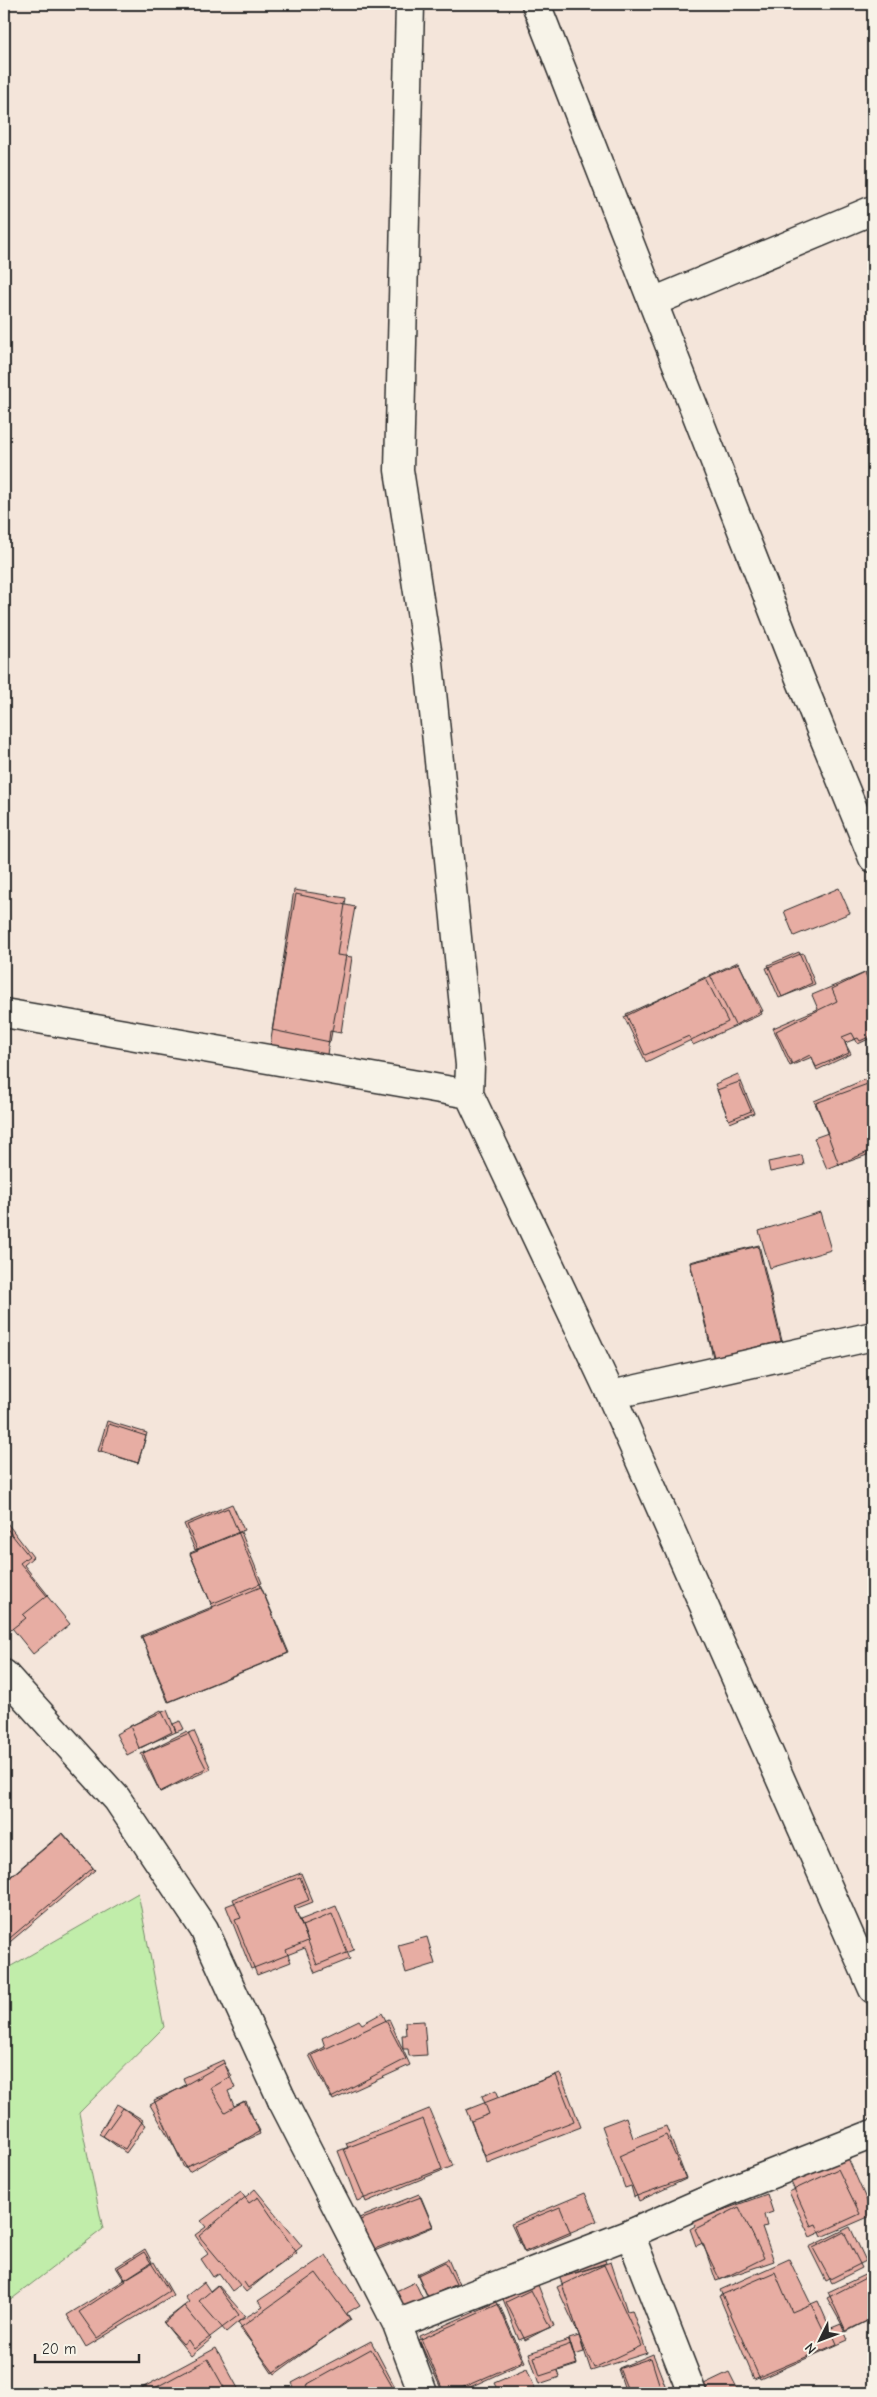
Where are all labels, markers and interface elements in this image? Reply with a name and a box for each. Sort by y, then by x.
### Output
north arrow [794,2314,844,2364]
scale bar [35,2332,139,2364]
text: N [801,2339,820,2357]
text: 20 m [42,2340,76,2358]

